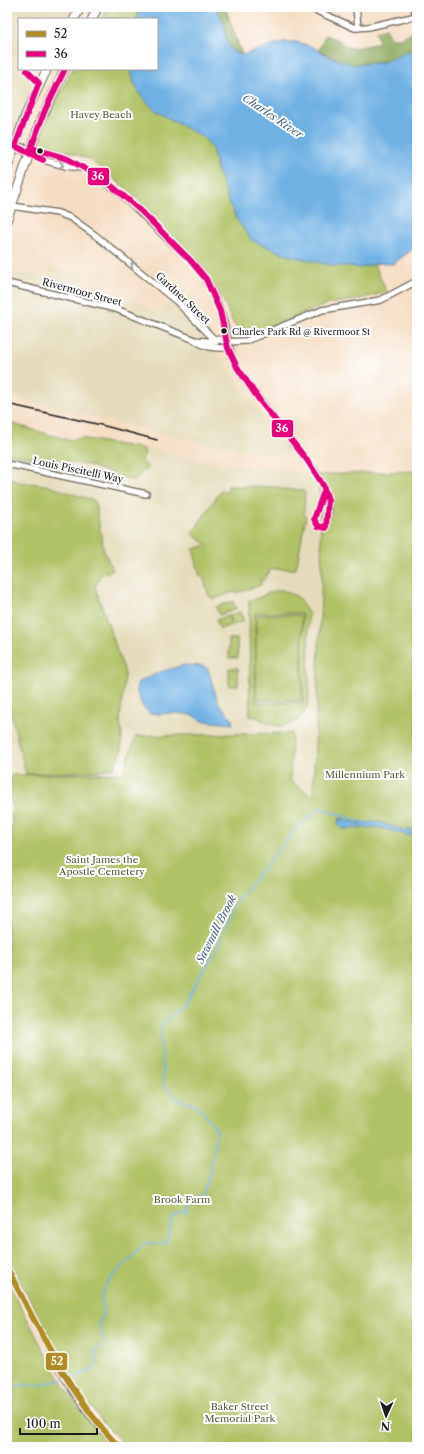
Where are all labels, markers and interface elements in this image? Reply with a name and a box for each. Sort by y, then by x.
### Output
legend [18,18,158,70]
text: 52 [54,26,68,41]
text: 36 [54,46,68,61]
water label: Charles River [240,91,307,142]
park label: Havey Beach [70,108,132,121]
unlabelled marker [35,146,45,156]
one-way arrow [57,161,64,169]
line badge: 36 [87,167,110,186]
text: 36 [92,169,105,183]
one-way arrow [131,263,138,270]
street label: Gardner Street [153,269,214,327]
street label: Rivermoor Street [41,275,124,309]
marker: Charles Park Rd @ Rivermoor St [219,326,229,336]
place label: Charles Park Rd @ Rivermoor St [232,326,371,337]
line badge: 36 [271,419,294,438]
text: 36 [276,421,289,435]
street label: Louis Piscitelli Way [32,454,125,486]
park label: Millennium Park [325,768,406,781]
park label: Saint James the Apostle Cemetery [58,853,145,878]
water label: Sawmill Brook [192,892,239,967]
park label: Brook Farm [154,1193,211,1206]
line badge: 52 [45,1352,68,1371]
text: 52 [51,1354,64,1368]
north arrow [366,1396,406,1436]
park label: Baker Street Memorial Park [205,1400,277,1425]
scale bar [20,1410,97,1436]
text: 100 m [26,1416,61,1431]
text: N [380,1419,391,1433]

